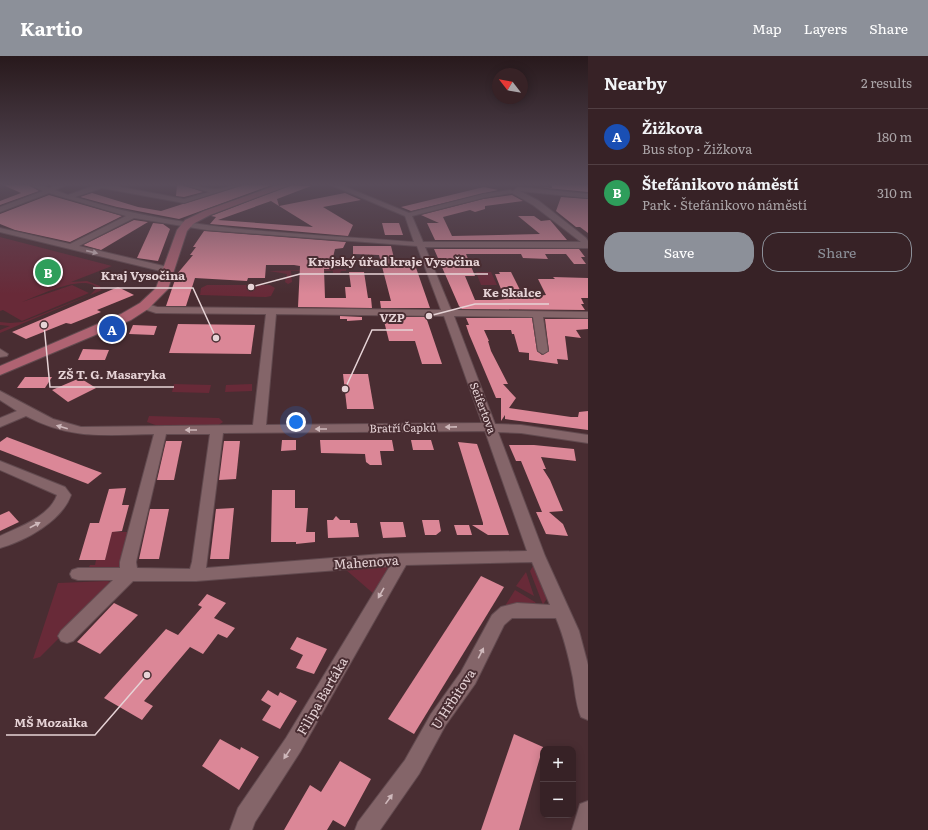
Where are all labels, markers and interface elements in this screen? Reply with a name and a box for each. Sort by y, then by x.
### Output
text: Kartio [20,14,83,42]
text: Map [752,18,782,38]
text: Layers [804,18,847,38]
text: Share [869,18,908,38]
north arrow [492,68,528,104]
text: Nearby [604,70,667,95]
text: 2 results [861,73,912,92]
text: Žižkova [642,116,703,139]
text: A [612,127,622,146]
text: 180 m [877,127,912,146]
text: Bus stop · Žižkova [642,139,752,158]
text: Štefánikovo náměstí [642,172,799,195]
text: B [613,183,621,202]
text: 310 m [877,183,912,202]
text: Park · Štefánikovo náměstí [642,195,807,214]
button: Save [604,232,754,272]
button: Share [762,232,912,272]
one-way arrow [86,250,99,256]
callout: Krajský úřad kraje Vysočina [300,250,488,274]
text: Krajský úřad kraje Vysočina [308,252,480,270]
pin: B [35,257,61,287]
callout: Kraj Vysočina [93,264,193,288]
text: Kraj Vysočina [101,266,185,284]
callout: Ke Skalce [475,280,549,304]
text: Ke Skalce [483,283,541,301]
callout: VZP [372,306,413,330]
text: VZP [379,308,405,326]
pin: A [99,314,125,344]
callout: ZŠ T. G. Masaryka [50,363,174,387]
text: ZŠ T. G. Masaryka [58,365,166,383]
street label: Seifertova [467,380,501,436]
your location [286,412,306,432]
street label: Bratří Čapků [369,418,437,436]
one-way arrow [55,424,67,430]
one-way arrow [445,424,457,431]
one-way arrow [314,426,327,432]
one-way arrow [184,427,197,433]
one-way arrow [29,522,40,528]
street label: Mahenova [333,550,399,573]
one-way arrow [377,587,384,599]
one-way arrow [477,648,484,659]
street label: Filipa Bartáka [292,653,352,738]
street label: U Hřbitova [426,665,479,733]
callout: MŠ Mozaika [6,711,95,735]
text: MŠ Mozaika [14,713,88,731]
map controls [540,746,576,818]
button: + [540,746,576,782]
one-way arrow [284,748,291,760]
button: − [540,782,576,818]
one-way arrow [385,793,393,804]

